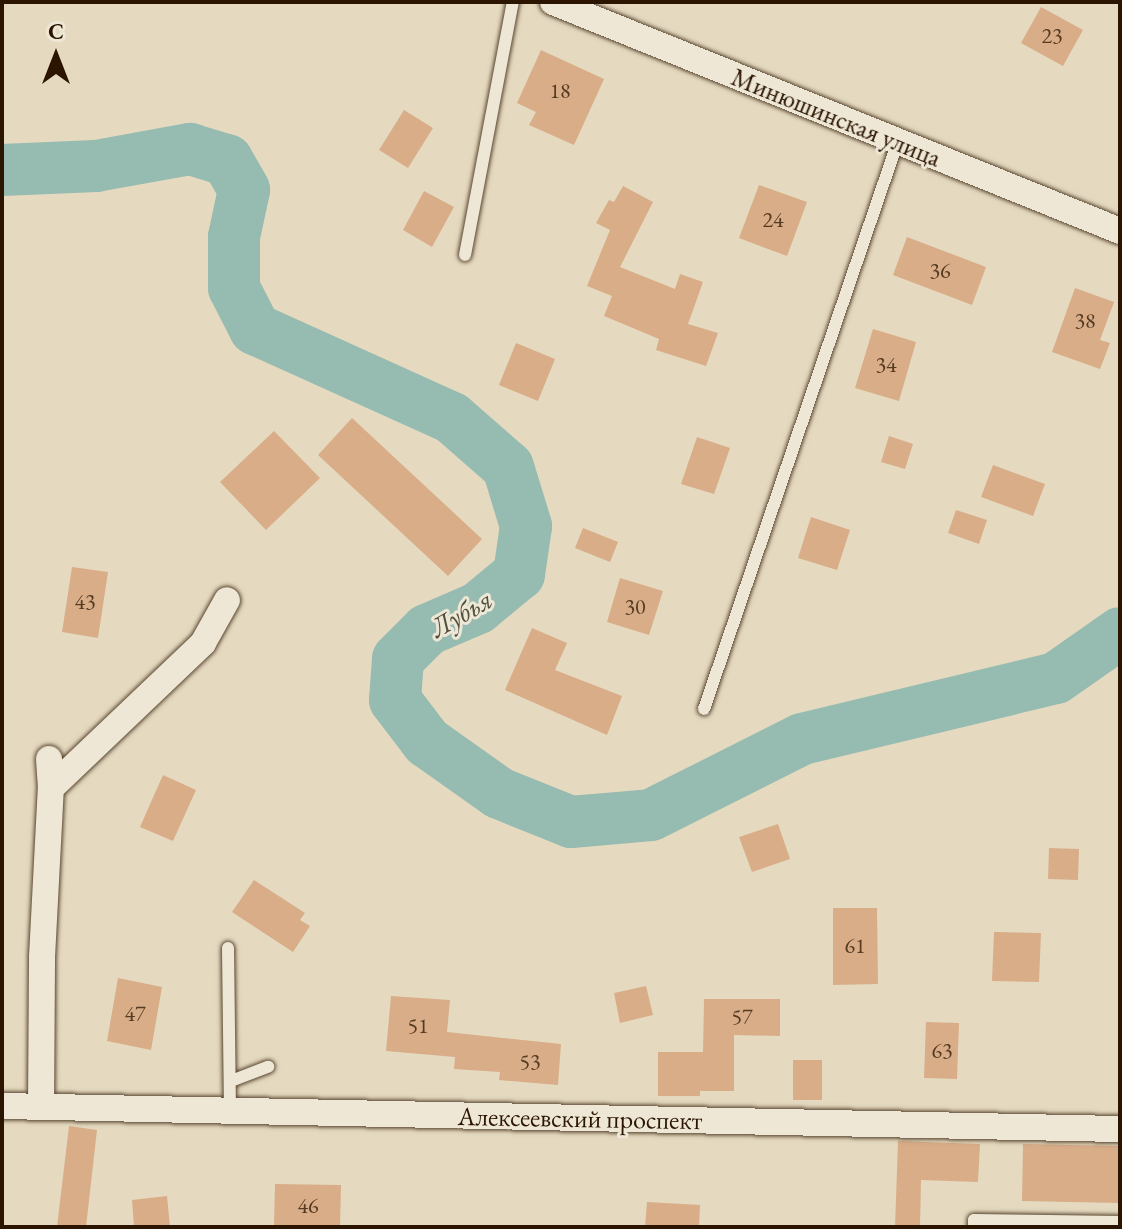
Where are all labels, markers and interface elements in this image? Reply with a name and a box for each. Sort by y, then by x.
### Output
north arrow [16,16,96,96]
text: С [48,17,64,46]
house number: 23 [1041,23,1063,49]
street label: Минюшинская улица [727,62,945,174]
house number: 18 [549,78,571,104]
house number: 24 [762,207,784,233]
house number: 36 [929,258,951,284]
house number: 38 [1074,308,1096,334]
house number: 34 [875,352,897,378]
water label: Лубья [424,582,498,644]
house number: 43 [74,589,96,615]
house number: 30 [624,594,646,620]
house number: 61 [844,933,866,959]
house number: 47 [124,1001,146,1027]
house number: 57 [731,1004,753,1030]
house number: 51 [407,1013,429,1039]
house number: 63 [931,1038,953,1064]
house number: 53 [519,1049,541,1075]
street label: Алексеевский проспект [457,1101,703,1137]
house number: 46 [297,1193,319,1219]

